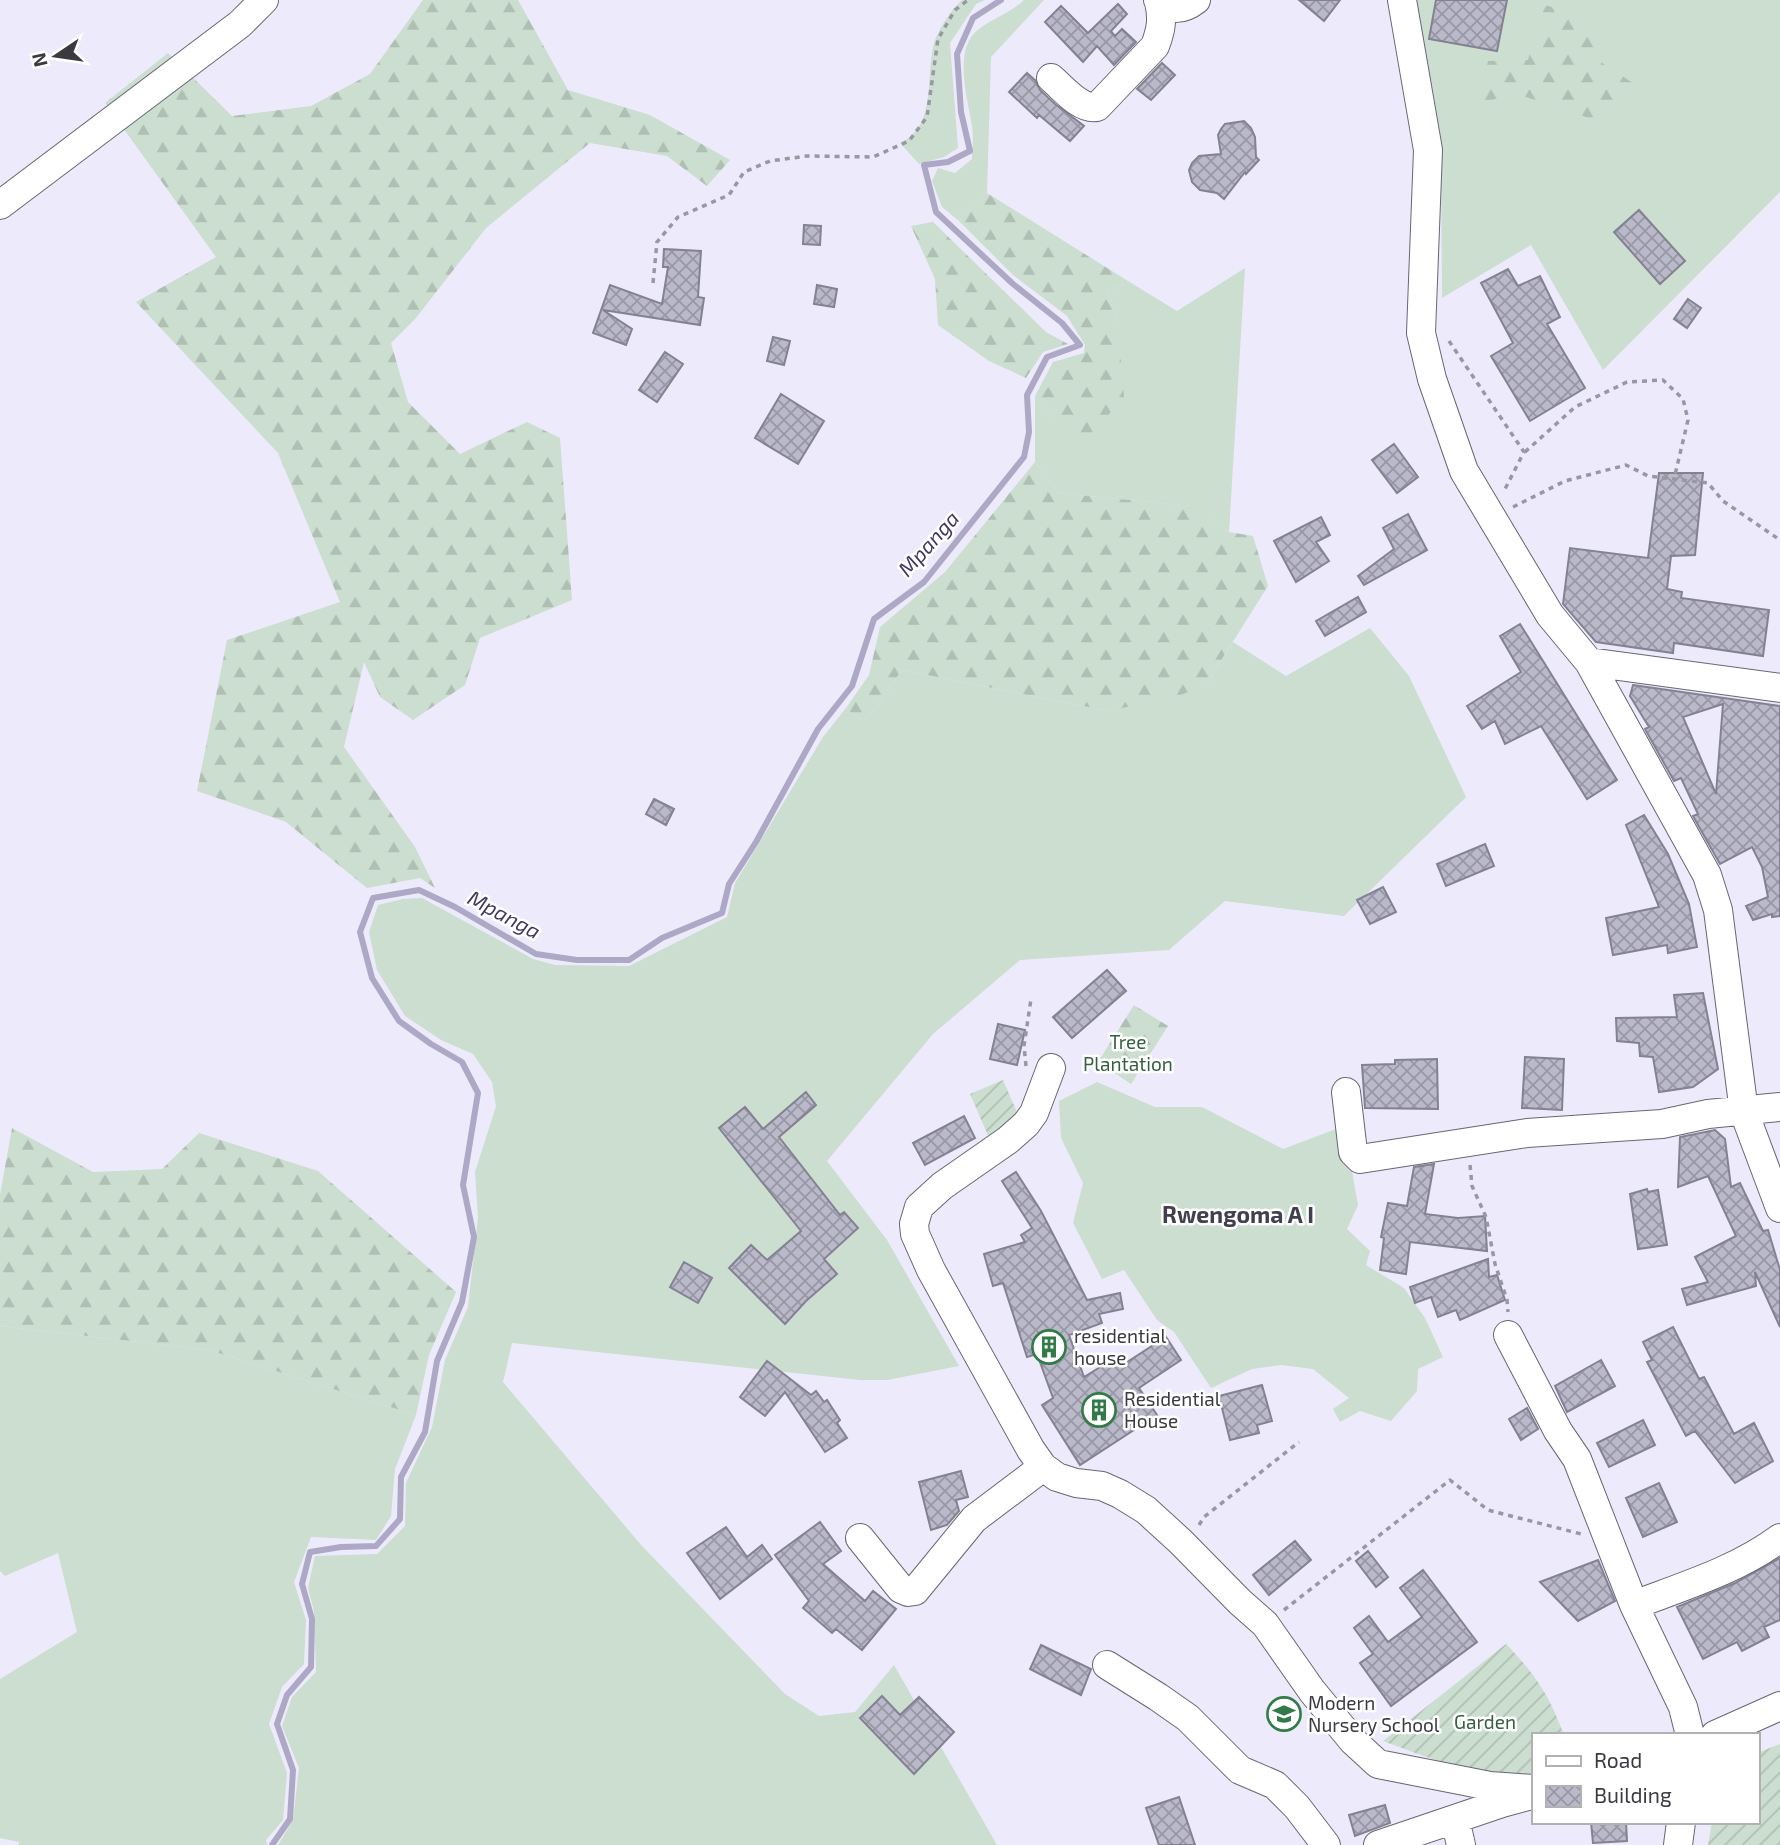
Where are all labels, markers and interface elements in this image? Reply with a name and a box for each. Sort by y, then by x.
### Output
north arrow [21,21,91,91]
text: N [26,51,52,69]
water label: Mpanga [892,505,964,581]
water label: Mpanga [464,884,545,943]
park label: Tree Plantation [1083,1030,1173,1075]
district label: Rwengoma A I [1162,1200,1314,1228]
place label: residential house [1074,1324,1166,1369]
building icon: residential house [1030,1328,1068,1366]
place label: Residential House [1124,1387,1221,1432]
building icon: Residential House [1080,1391,1118,1429]
place label: Modern Nursery School [1308,1691,1440,1736]
school or university icon: Modern Nursery School [1265,1695,1303,1733]
park label: Garden [1454,1710,1516,1733]
legend [1532,1733,1759,1824]
text: Road [1594,1747,1642,1772]
text: Building [1594,1782,1672,1807]

